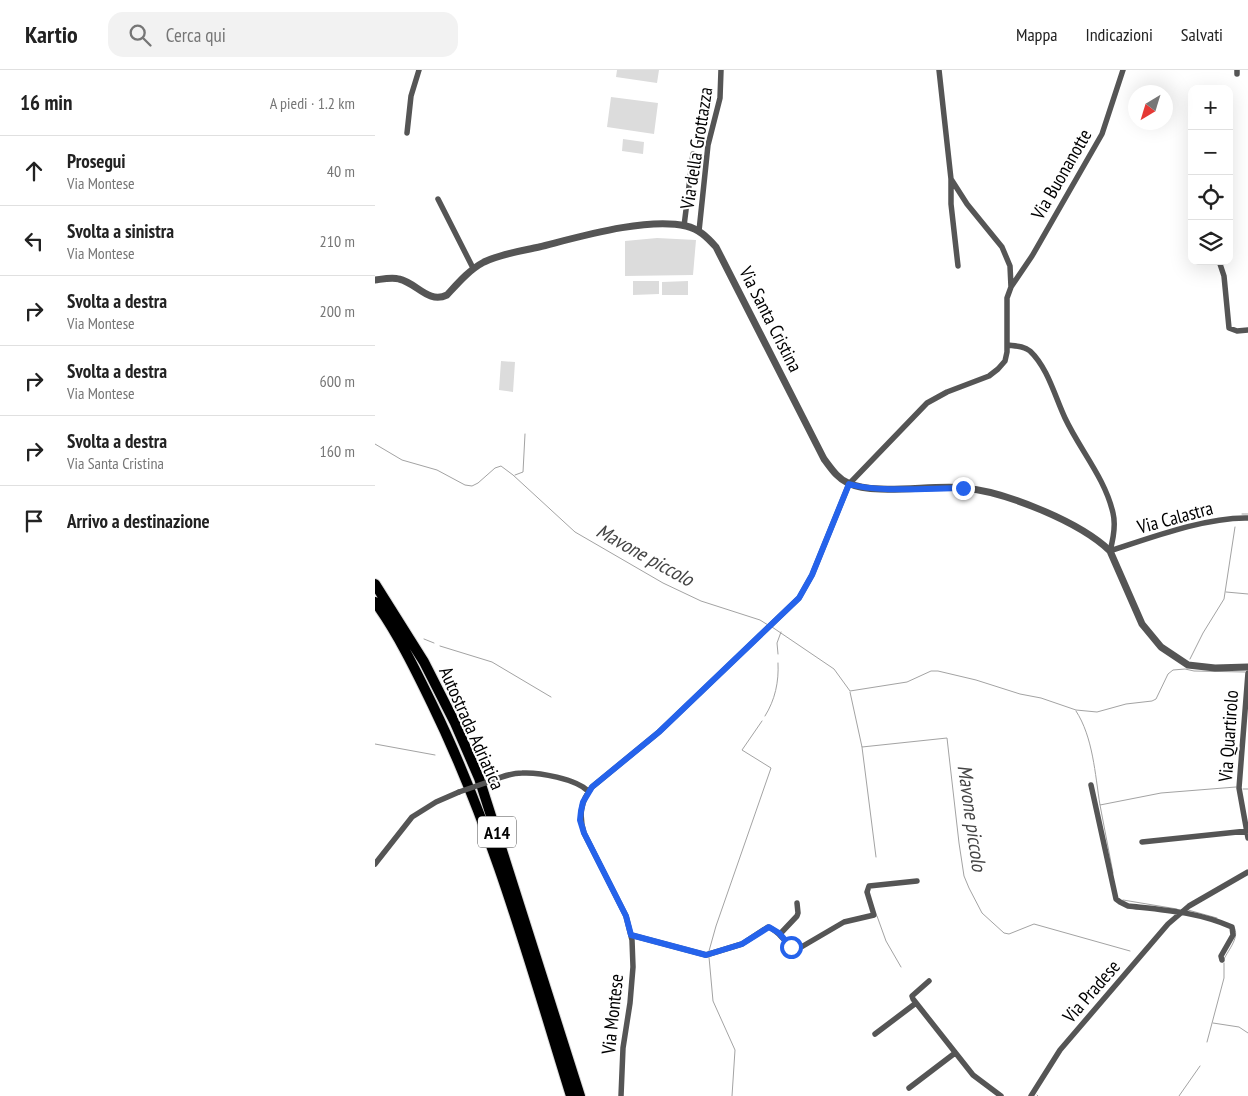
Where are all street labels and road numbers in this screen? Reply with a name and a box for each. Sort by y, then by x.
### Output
street label: Via della Grottazza [674,85,717,212]
street label: Via Buonanotte [1025,124,1097,224]
street label: Via Santa Cristina [734,261,808,376]
street label: Via Calastra [1134,495,1215,539]
street label: Autostrada Adriatica [434,663,510,793]
street label: Via Quartirolo [1213,689,1243,784]
road number: A14 [478,816,516,848]
street label: Via Pradese [1056,954,1125,1028]
street label: Via Montese [596,973,628,1056]

